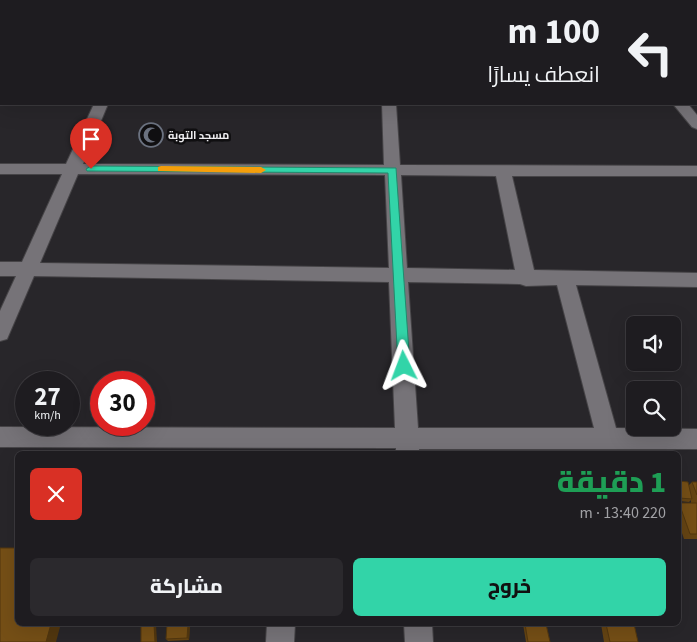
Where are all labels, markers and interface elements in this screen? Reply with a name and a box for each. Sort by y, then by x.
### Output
text: 100 m [508,7,600,57]
icon: left [618,20,683,85]
text: انعطف يسارًا [487,59,600,91]
pin [70,118,112,169]
mosque icon: مسجد التوبة [138,122,164,148]
icon: arrive [77,125,105,153]
place label: مسجد التوبة [168,128,229,143]
map controls [626,316,681,436]
button: sound [626,316,681,371]
position arrow [377,339,429,391]
speed limit sign: 30 [90,371,155,436]
text: 27 [34,379,61,415]
button: search [626,381,681,436]
text: km/h [34,407,61,424]
text: 1 دقيقة [557,461,666,504]
button: close [30,468,82,520]
text: 220 m · 13:40 [579,502,666,524]
button: مشاركة [30,558,343,616]
button: خروج [353,558,666,616]

